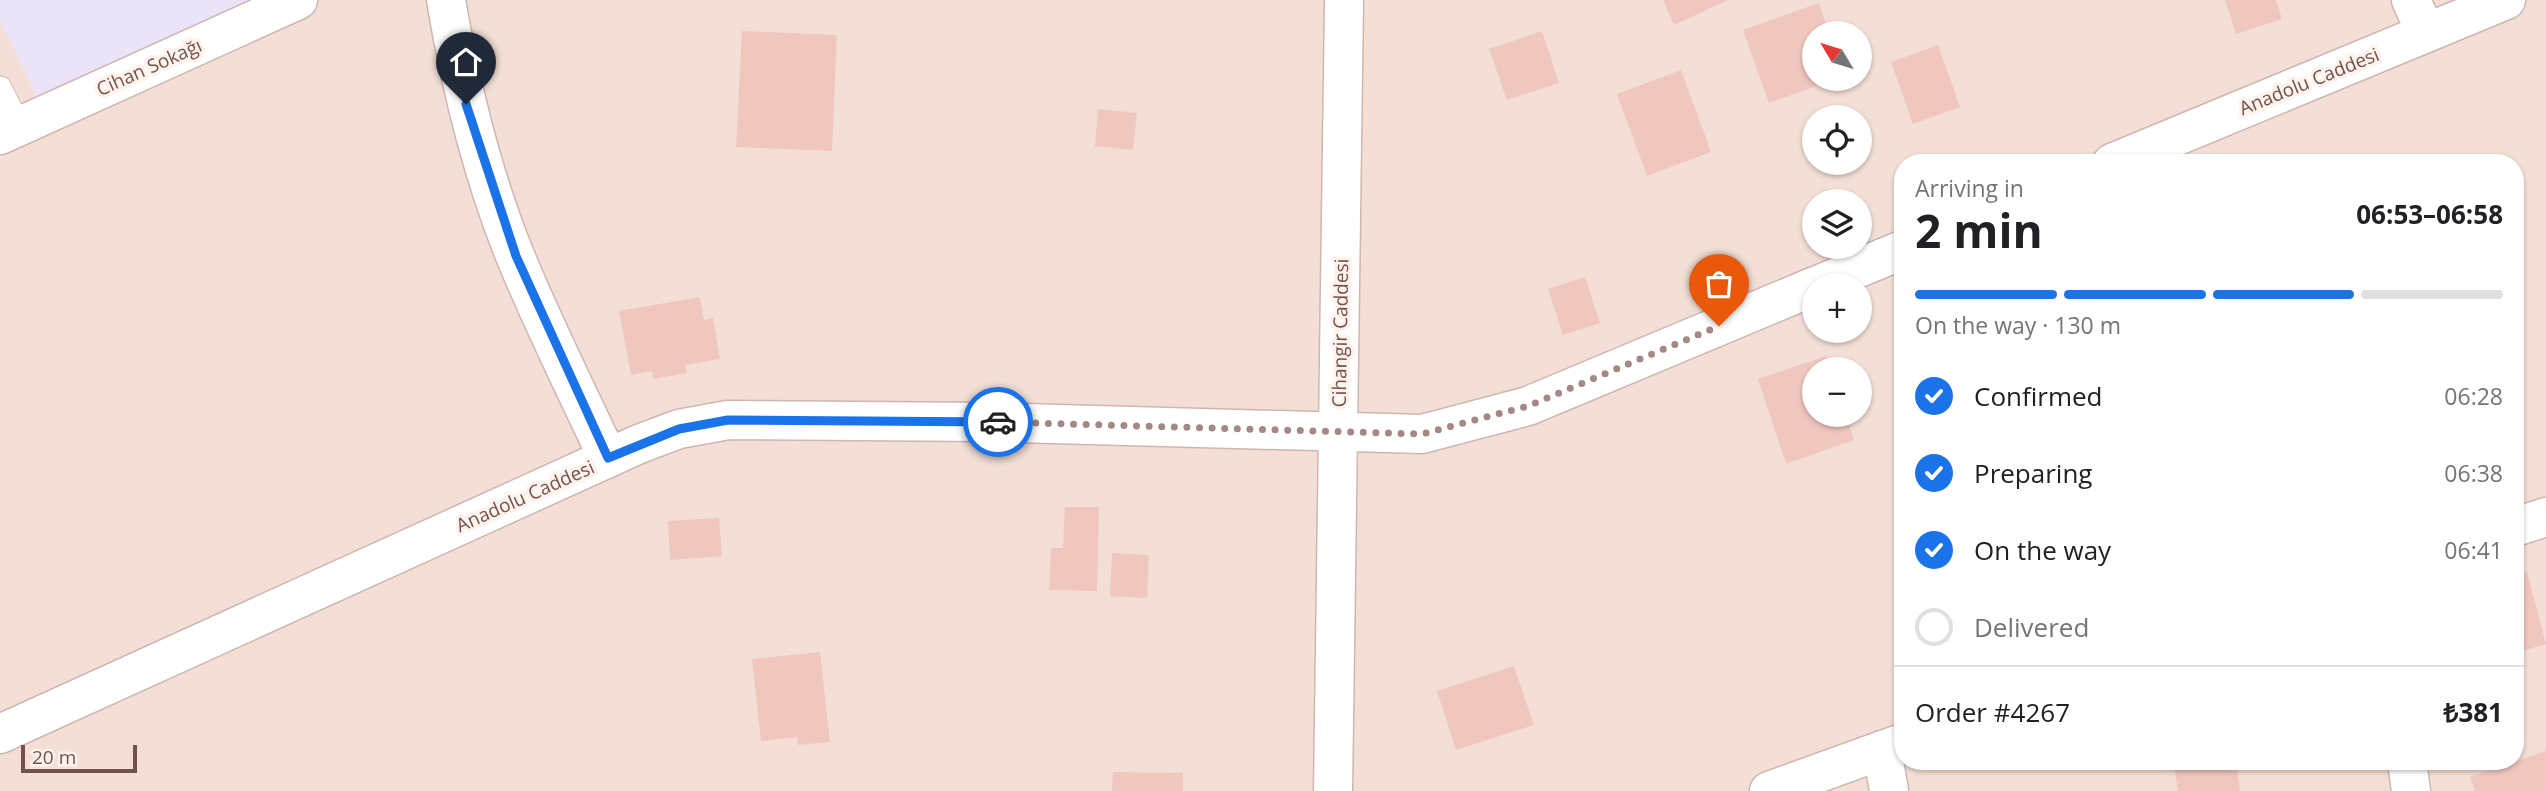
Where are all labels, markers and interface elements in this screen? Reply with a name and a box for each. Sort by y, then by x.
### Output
north arrow [1802,21,1872,91]
map controls [1802,21,1872,427]
street label: Cihan Sokağı [92,32,206,102]
pin [436,32,496,104]
street label: Anadolu Caddesi [2235,41,2383,121]
icon: home [447,43,485,81]
button: locate [1802,105,1872,175]
text: Arriving in [1915,172,2024,204]
button: layers [1802,189,1872,259]
text: 06:53–06:58 [2356,196,2503,232]
text: 2 min [1915,199,2043,261]
pin [1689,254,1749,326]
street label: Cihangir Caddesi [1326,258,1354,408]
icon: bag [1700,265,1738,303]
button: + [1802,273,1872,343]
text: On the way · 130 m [1915,309,2121,341]
button: − [1802,357,1872,427]
icon: check [1915,377,1953,415]
text: Confirmed [1974,378,2102,414]
text: 06:28 [2444,380,2503,412]
courier [963,387,1033,457]
icon: car [979,403,1017,441]
street label: Anadolu Caddesi [452,454,598,538]
icon: check [1915,454,1953,492]
text: Preparing [1974,455,2092,491]
text: 06:38 [2444,457,2503,489]
icon: check [1915,531,1953,569]
text: On the way [1974,532,2111,568]
text: 06:41 [2444,534,2503,566]
text: Delivered [1974,609,2089,645]
text: Order #4267 [1915,694,2070,730]
text: ₺381 [2444,694,2503,730]
scale bar [21,742,136,774]
text: 20 m [32,744,76,770]

